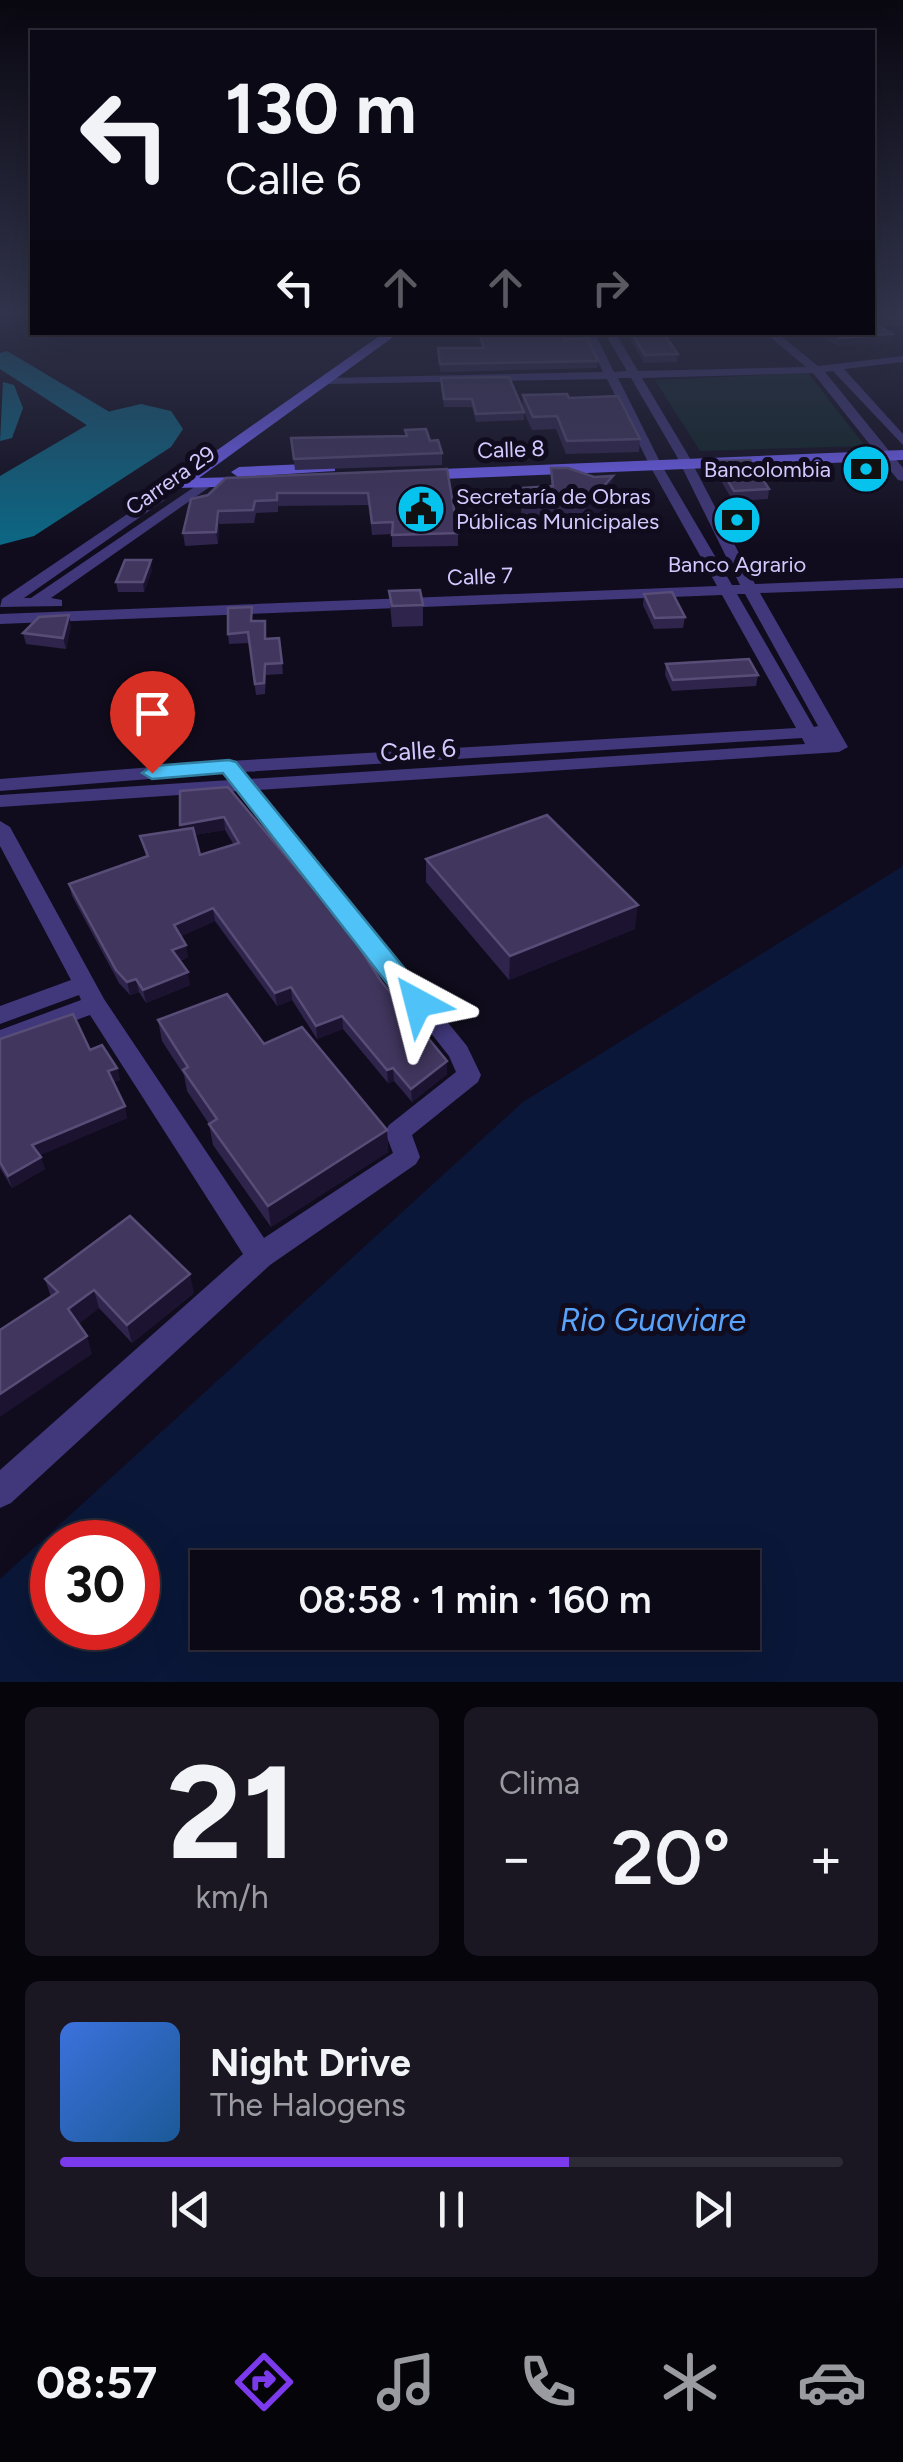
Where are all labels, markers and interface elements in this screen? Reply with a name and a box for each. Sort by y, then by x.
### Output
text: 130 m [225,66,417,151]
icon: left [60,70,190,200]
text: Calle 6 [225,151,361,205]
icon: left [268,260,323,315]
icon: ahead [373,260,428,315]
icon: ahead [478,260,533,315]
icon: right [583,260,638,315]
street label: Calle 8 [477,435,545,464]
street label: Carrera 29 [120,440,220,521]
bank icon: Bancolombia [840,443,892,495]
place label: Bancolombia [704,456,831,483]
public building icon: Secretaría de Obras Públicas Municipales [395,483,447,535]
place label: Secretaría de Obras Públicas Municipales [456,483,659,535]
bank icon: Banco Agrario [711,494,763,546]
place label: Banco Agrario [668,551,806,578]
street label: Calle 7 [447,562,514,591]
pin [110,671,195,774]
icon: arrive [125,686,180,741]
street label: Calle 6 [379,732,457,768]
position arrow [366,951,470,1055]
water label: Rio Guaviare [560,1301,746,1339]
speed limit sign: 30 [30,1520,160,1650]
text: 08:58 · 1 min · 160 m [298,1577,652,1623]
text: 21 [167,1735,297,1891]
text: Clima [499,1764,580,1802]
text: 20° [611,1813,731,1903]
text: − [499,1825,533,1891]
text: + [809,1825,843,1891]
text: km/h [195,1878,269,1916]
text: Night Drive [210,2040,411,2086]
text: The Halogens [210,2086,406,2124]
icon: previous [163,2182,218,2237]
icon: pause [424,2182,479,2237]
icon: next [685,2182,740,2237]
icon: directions [229,2347,299,2417]
icon: music [371,2347,441,2417]
icon: phone [513,2347,583,2417]
icon: climate [655,2347,725,2417]
icon: car [797,2347,867,2417]
text: 08:57 [36,2355,157,2409]

